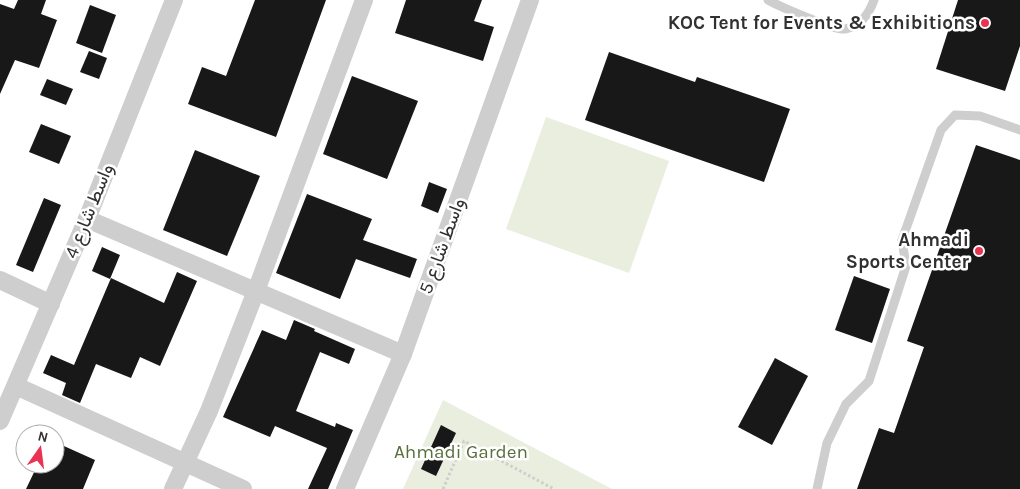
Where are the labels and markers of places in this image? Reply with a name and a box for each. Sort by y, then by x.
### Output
place label: KOC Tent for Events & Exhibitions [668,12,975,34]
marker: KOC Tent for Events & Exhibitions [979,17,991,29]
place label: Ahmadi Sports Center [846,229,970,273]
marker: Ahmadi Sports Center [973,245,985,257]

